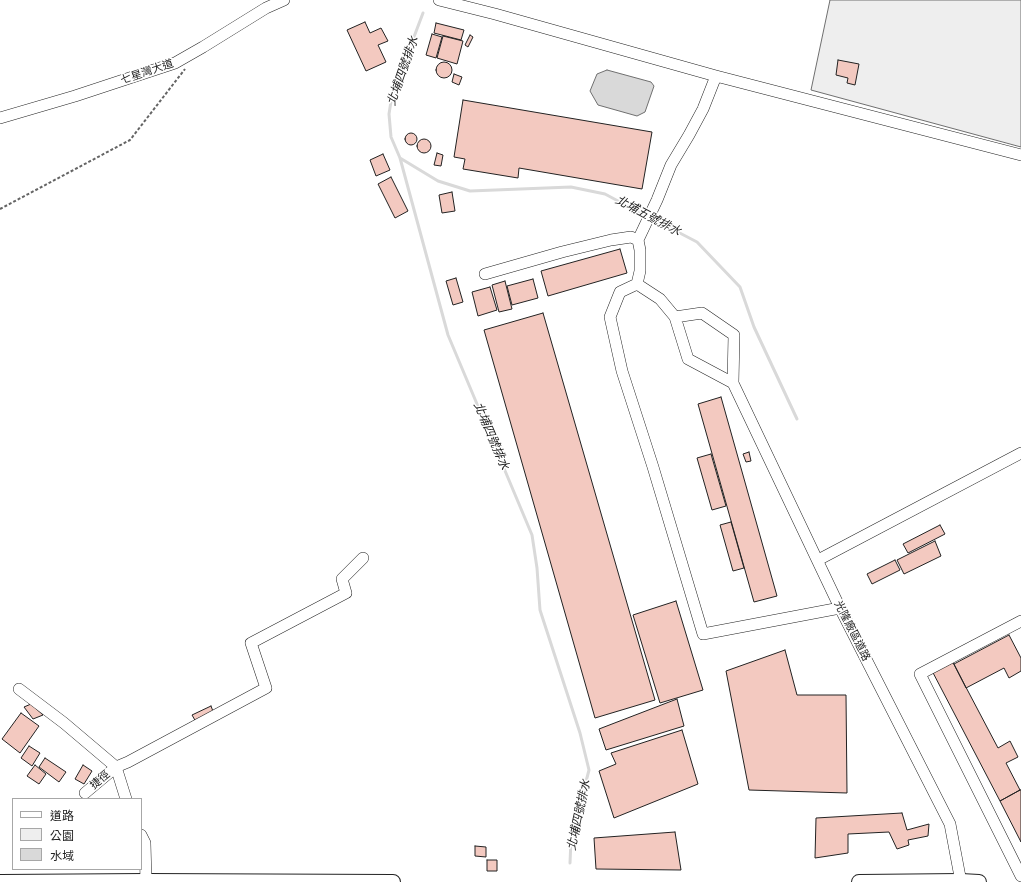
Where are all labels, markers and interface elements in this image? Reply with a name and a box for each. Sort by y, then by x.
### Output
water label: 北埔四號排水 [384,35,422,107]
street label: 七星灣大道 [119,57,175,87]
water label: 北埔五號排水 [613,193,683,239]
water label: 北埔四號排水 [470,400,512,472]
street label: 光隆廠區道路 [831,599,873,663]
street label: 捷徑 [87,768,113,792]
water label: 北埔四號排水 [564,778,594,852]
legend [12,798,142,870]
text: 道路 [50,809,74,823]
text: 公園 [50,829,74,843]
text: 水域 [50,849,74,863]

